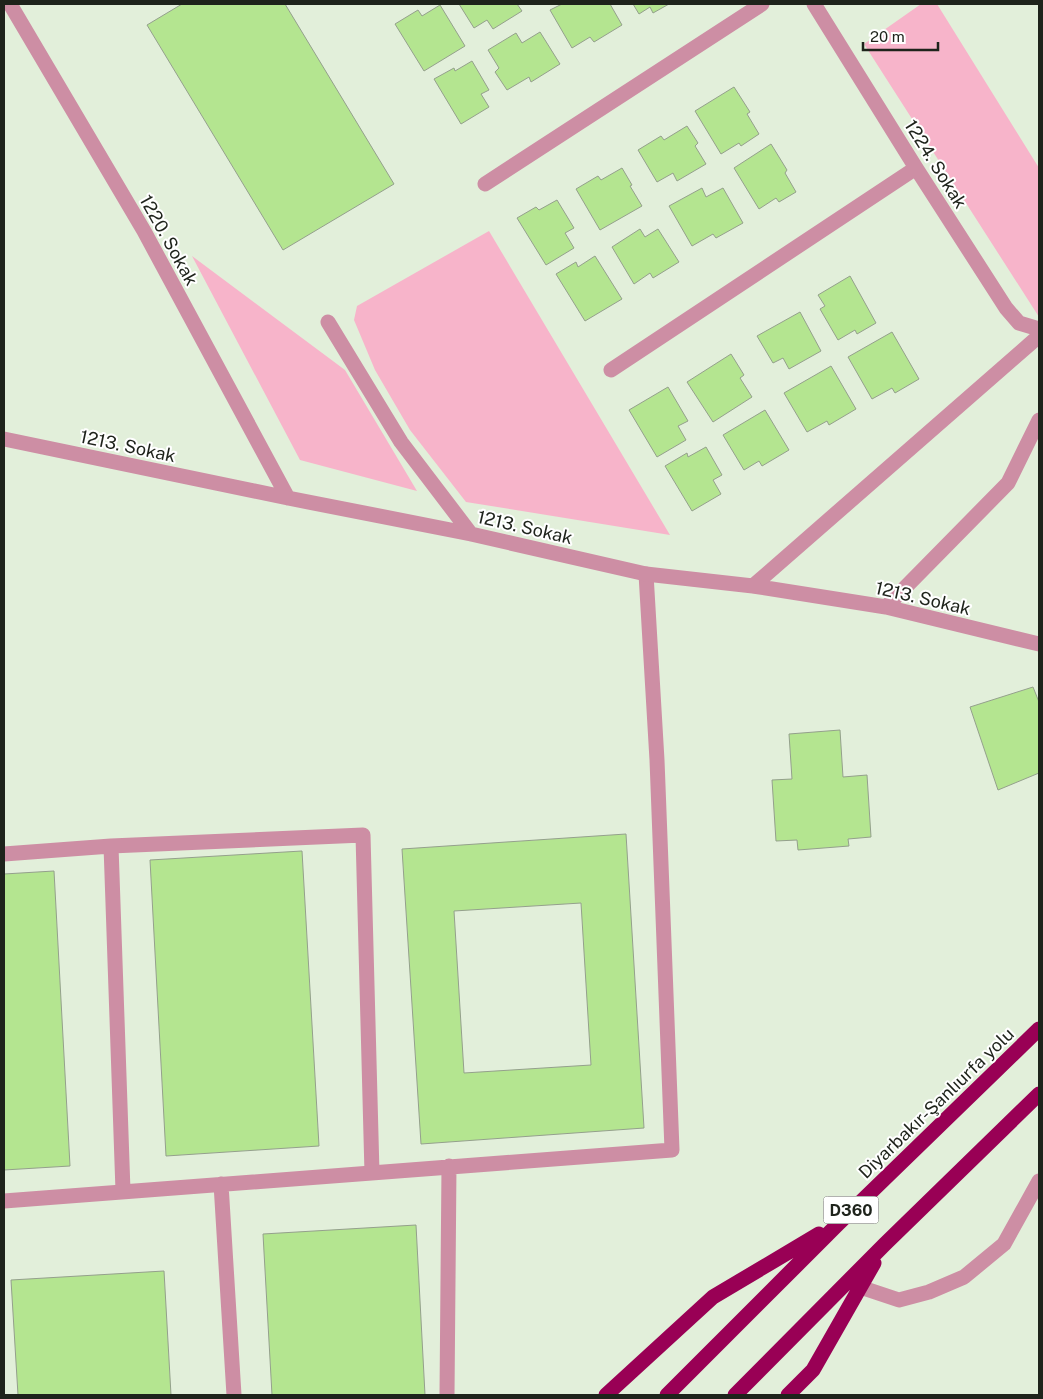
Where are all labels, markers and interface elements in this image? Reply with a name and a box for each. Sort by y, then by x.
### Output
scale bar [863,20,938,52]
text: 20 m [870,28,905,45]
street label: 1224. Sokak [900,116,972,212]
street label: 1220. Sokak [136,191,202,289]
street label: 1213. Sokak [78,426,178,466]
street label: 1213. Sokak [475,506,575,548]
street label: 1213. Sokak [873,577,973,619]
street label: Diyarbakır-Şanlıurfa yolu [854,1023,1018,1183]
road number: D360 [824,1196,878,1224]

